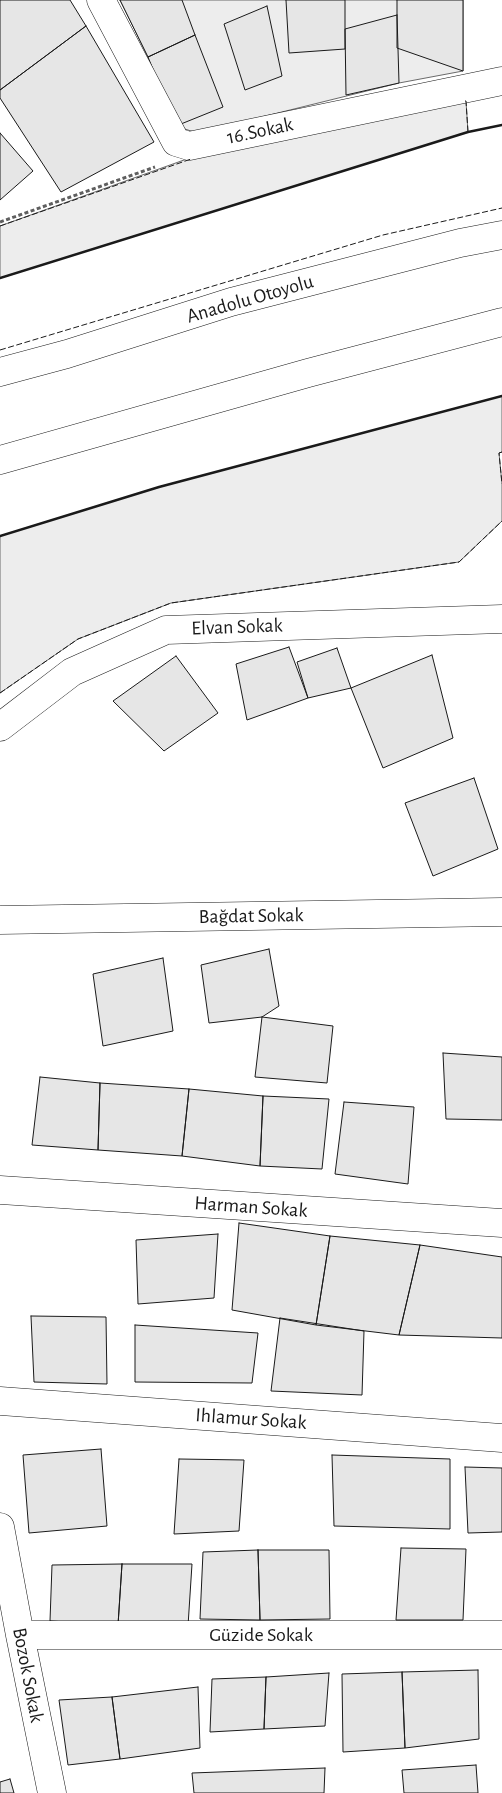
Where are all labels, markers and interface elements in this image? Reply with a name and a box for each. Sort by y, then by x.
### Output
street label: 16.Sokak [225,112,295,150]
street label: Anadolu Otoyolu [184,269,316,329]
street label: Elvan Sokak [191,613,283,641]
street label: Bağdat Sokak [198,903,304,929]
street label: Harman Sokak [194,1191,308,1223]
street label: Ihlamur Sokak [195,1403,307,1435]
street label: Güzide Sokak [209,1623,313,1647]
street label: Bozok Sokak [7,1625,49,1725]

